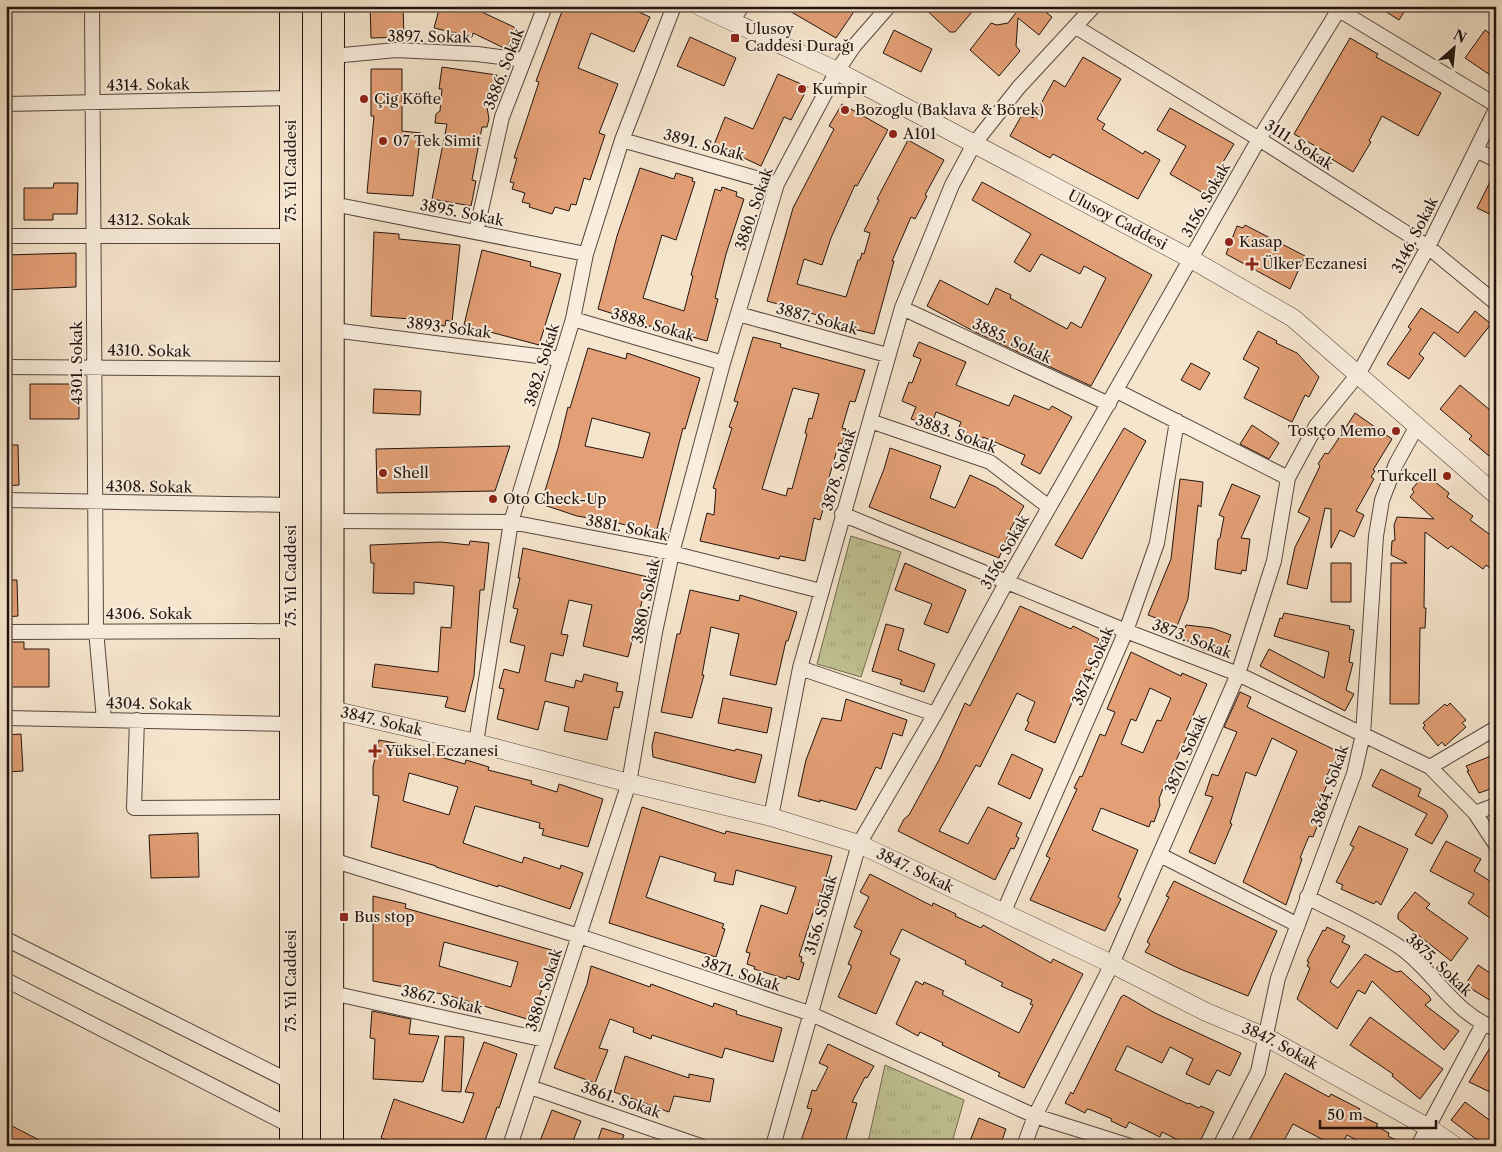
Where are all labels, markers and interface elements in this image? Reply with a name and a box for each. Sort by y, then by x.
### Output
place label: Ulusoy Caddesi Durağı [745,19,855,55]
north arrow [1430,22,1480,72]
street label: 3886. Sokak [479,24,528,112]
street label: 3897. Sokak [387,26,472,47]
text: N [1450,26,1469,47]
marker: Ulusoy Caddesi Durağı [729,32,741,44]
street label: 4314. Sokak [106,74,191,95]
place label: Kumpir [812,79,868,98]
marker: Kumpir [796,83,808,95]
place label: Çig Köfte [374,89,441,108]
marker: Çig Köfte [358,93,370,105]
place label: Bozoglu (Baklava & Börek) [855,100,1044,119]
marker: Bozoglu (Baklava & Börek) [839,104,851,116]
street label: 3111. Sokak [1261,115,1338,175]
street label: 75. Yıl Caddesi [281,119,300,222]
place label: A101 [902,124,937,143]
street label: 3891. Sokak [661,125,748,165]
marker: A101 [887,128,899,140]
place label: 07 Tek Simit [393,131,482,150]
marker: 07 Tek Simit [377,135,389,147]
street label: 3156. Sokak [1177,158,1235,240]
street label: 3880. Sokak [730,164,777,253]
street label: Ulusoy Caddesi [1065,185,1171,254]
street label: 3146. Sokak [1387,192,1442,276]
street label: 3895. Sokak [419,195,507,230]
street label: 4312. Sokak [108,210,192,229]
place label: Kasap [1239,232,1282,251]
marker: Kasap [1223,236,1235,248]
place label: Ülker Eczanesi [1262,254,1368,273]
marker: Ülker Eczanesi [1246,258,1258,270]
street label: 3887. Sokak [774,299,861,339]
street label: 3888. Sokak [609,304,698,346]
street label: 3893. Sokak [406,313,494,342]
street label: 3885. Sokak [970,314,1056,368]
street label: 4301. Sokak [67,320,86,405]
street label: 3882. Sokak [520,320,564,409]
street label: 4310. Sokak [107,340,192,361]
street label: 3883. Sokak [913,410,1001,458]
place label: Tostço Memo [1288,421,1386,440]
street label: 3878. Sokak [817,425,860,513]
marker: Tostço Memo [1390,425,1402,437]
place label: Shell [393,463,429,482]
place label: Turkcell [1377,466,1438,485]
marker: Shell [377,467,389,479]
marker: Turkcell [1441,470,1453,482]
street label: 4308. Sokak [106,476,194,497]
place label: Oto Check-Up [503,489,607,508]
marker: Oto Check-Up [487,493,499,505]
street label: 3881. Sokak [584,510,671,545]
street label: 3156. Sokak [976,510,1034,592]
street label: 75. Yıl Caddesi [281,524,300,627]
street label: 3880. Sokak [627,555,664,645]
street label: 4306. Sokak [106,604,193,623]
street label: 3873. Sokak [1150,615,1236,663]
street label: 3874. Sokak [1067,622,1118,708]
street label: 4304. Sokak [106,693,194,714]
street label: 3847. Sokak [339,702,426,740]
street label: 3870. Sokak [1160,710,1211,797]
place label: Yüksel Eczanesi [384,741,499,760]
street label: 3864. Sokak [1307,741,1353,829]
marker: Yüksel Eczanesi [369,745,381,757]
street label: 3847. Sokak [873,844,958,897]
street label: 3156. Sokak [800,871,841,957]
place label: Bus stop [354,907,414,926]
marker: Bus stop [338,911,350,923]
street label: 75. Yıl Caddesi [281,929,300,1032]
street label: 3875. Sokak [1402,929,1477,1001]
street label: 3880. Sokak [521,945,566,1034]
street label: 3871. Sokak [699,952,784,996]
street label: 3867. Sokak [399,981,486,1018]
street label: 3847. Sokak [1239,1018,1323,1074]
street label: 3861. Sokak [579,1077,665,1122]
scale bar [1320,1097,1436,1129]
text: 50 m [1327,1105,1363,1124]

